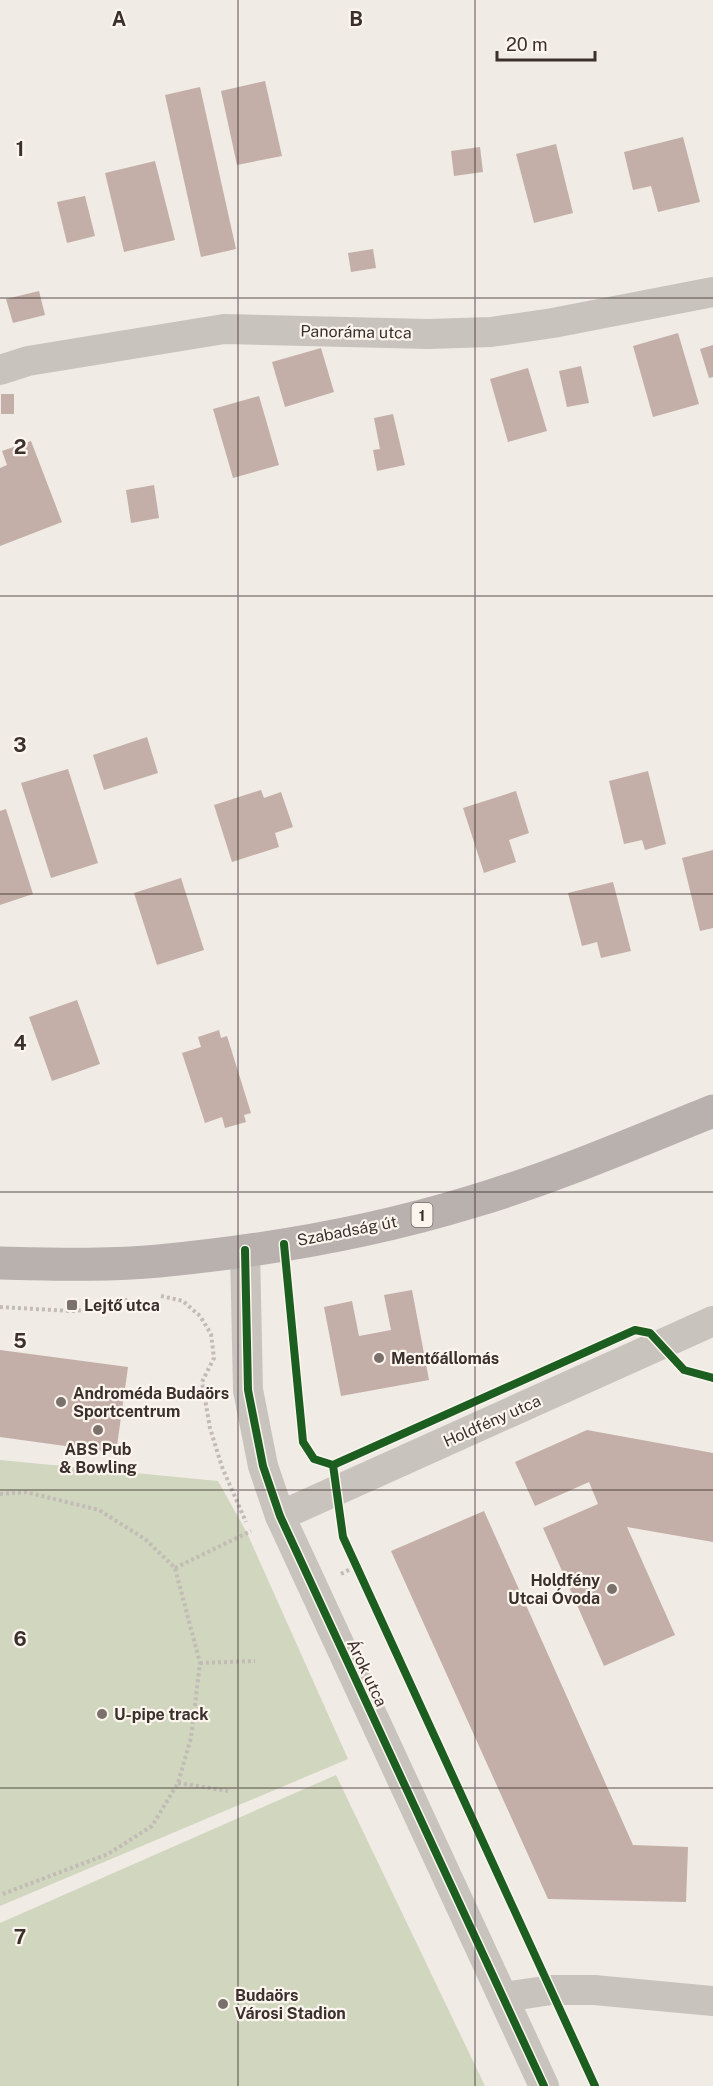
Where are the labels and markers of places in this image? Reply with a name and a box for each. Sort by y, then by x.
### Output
place label: Lejtő utca [84,1296,160,1315]
marker: Lejtő utca [65,1298,79,1312]
place label: Mentőállomás [391,1349,499,1368]
marker: Mentőállomás [372,1351,386,1365]
place label: Androméda Budaörs Sportcentrum [73,1384,229,1421]
marker: Androméda Budaörs Sportcentrum [54,1395,68,1409]
marker: ABS Pub & Bowling [91,1423,105,1437]
place label: ABS Pub & Bowling [59,1440,137,1477]
place label: Holdfény Utcai Óvoda [508,1571,600,1608]
marker: Holdfény Utcai Óvoda [605,1582,619,1596]
place label: U-pipe track [114,1705,209,1724]
marker: U-pipe track [95,1707,109,1721]
place label: Budaörs Városi Stadion [235,1986,346,2023]
marker: Budaörs Városi Stadion [216,1997,230,2011]

